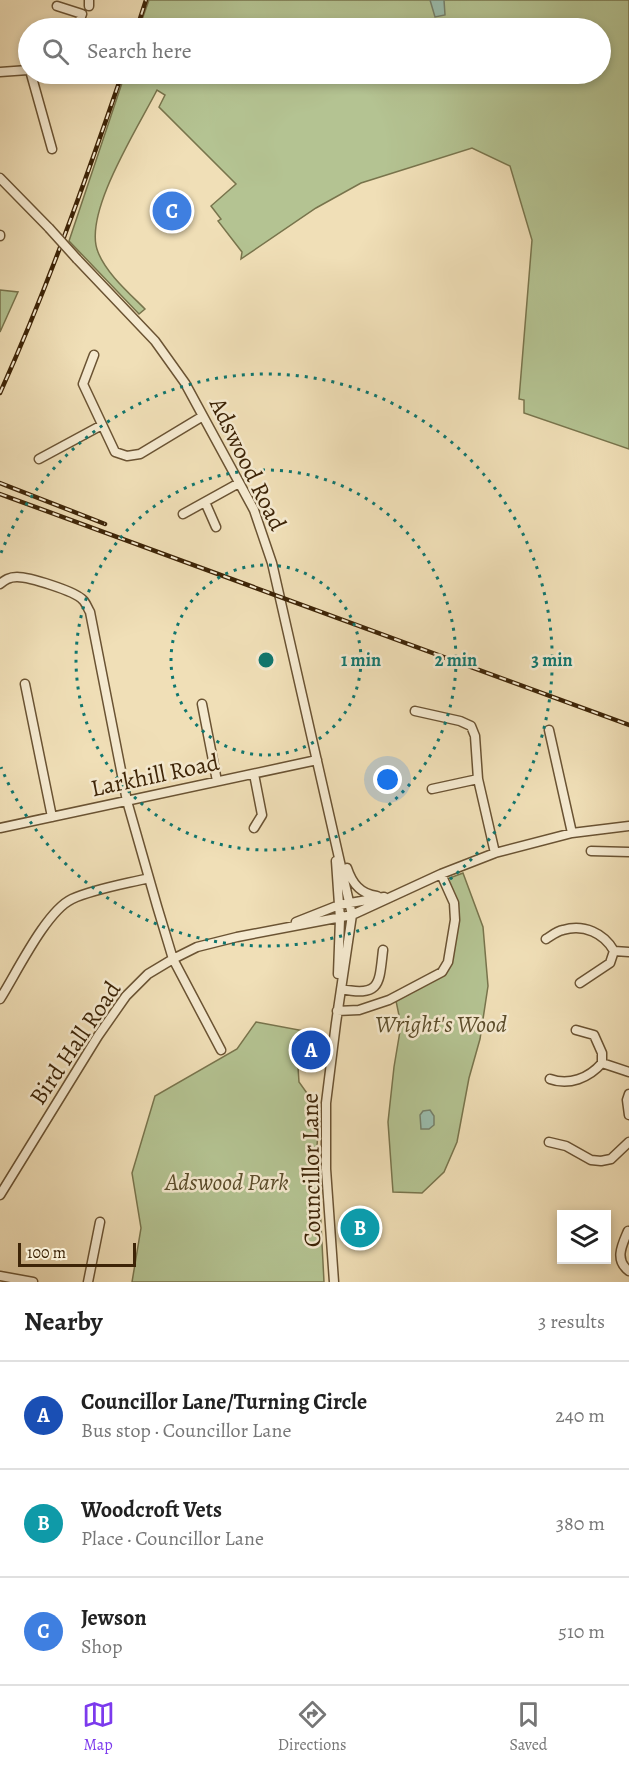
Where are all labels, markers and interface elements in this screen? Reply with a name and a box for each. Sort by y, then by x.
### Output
search box [18,18,611,84]
icon: search [39,35,72,68]
text: Search here [87,36,192,66]
pin: C [152,188,192,234]
street label: Adswood Road [202,391,294,536]
text: 1 min [341,648,381,672]
text: 2 min [435,648,477,672]
text: 3 min [531,648,573,672]
centre of rings [256,650,276,670]
street label: Larkhill Road [88,746,222,804]
your location [373,765,402,794]
street label: Bird Hall Road [22,975,128,1111]
park label: Wright's Wood [375,1008,507,1040]
pin: A [292,1028,330,1072]
street label: Councillor Lane [294,1093,328,1247]
park label: Adswood Park [163,1166,289,1198]
pin: B [340,1206,380,1250]
map controls [557,1210,611,1264]
button: layers [557,1210,611,1264]
scale bar [18,1240,136,1268]
text: 100 m [27,1242,66,1264]
text: Nearby [24,1304,103,1339]
text: 3 results [538,1308,605,1335]
text: Councillor Lane/Turning Circle [81,1387,367,1417]
text: A [37,1402,50,1429]
text: 240 m [555,1402,605,1429]
text: Bus stop · Councillor Lane [81,1417,292,1444]
text: Woodcroft Vets [81,1495,222,1525]
text: B [37,1510,50,1537]
text: 380 m [556,1510,605,1537]
text: Place · Councillor Lane [81,1525,264,1552]
text: Jewson [81,1603,147,1633]
text: C [37,1618,50,1645]
text: 510 m [558,1618,605,1645]
text: Shop [81,1633,123,1660]
tab: Map [82,1698,115,1756]
tab: Directions [278,1698,346,1756]
tab: Saved [509,1698,547,1756]

